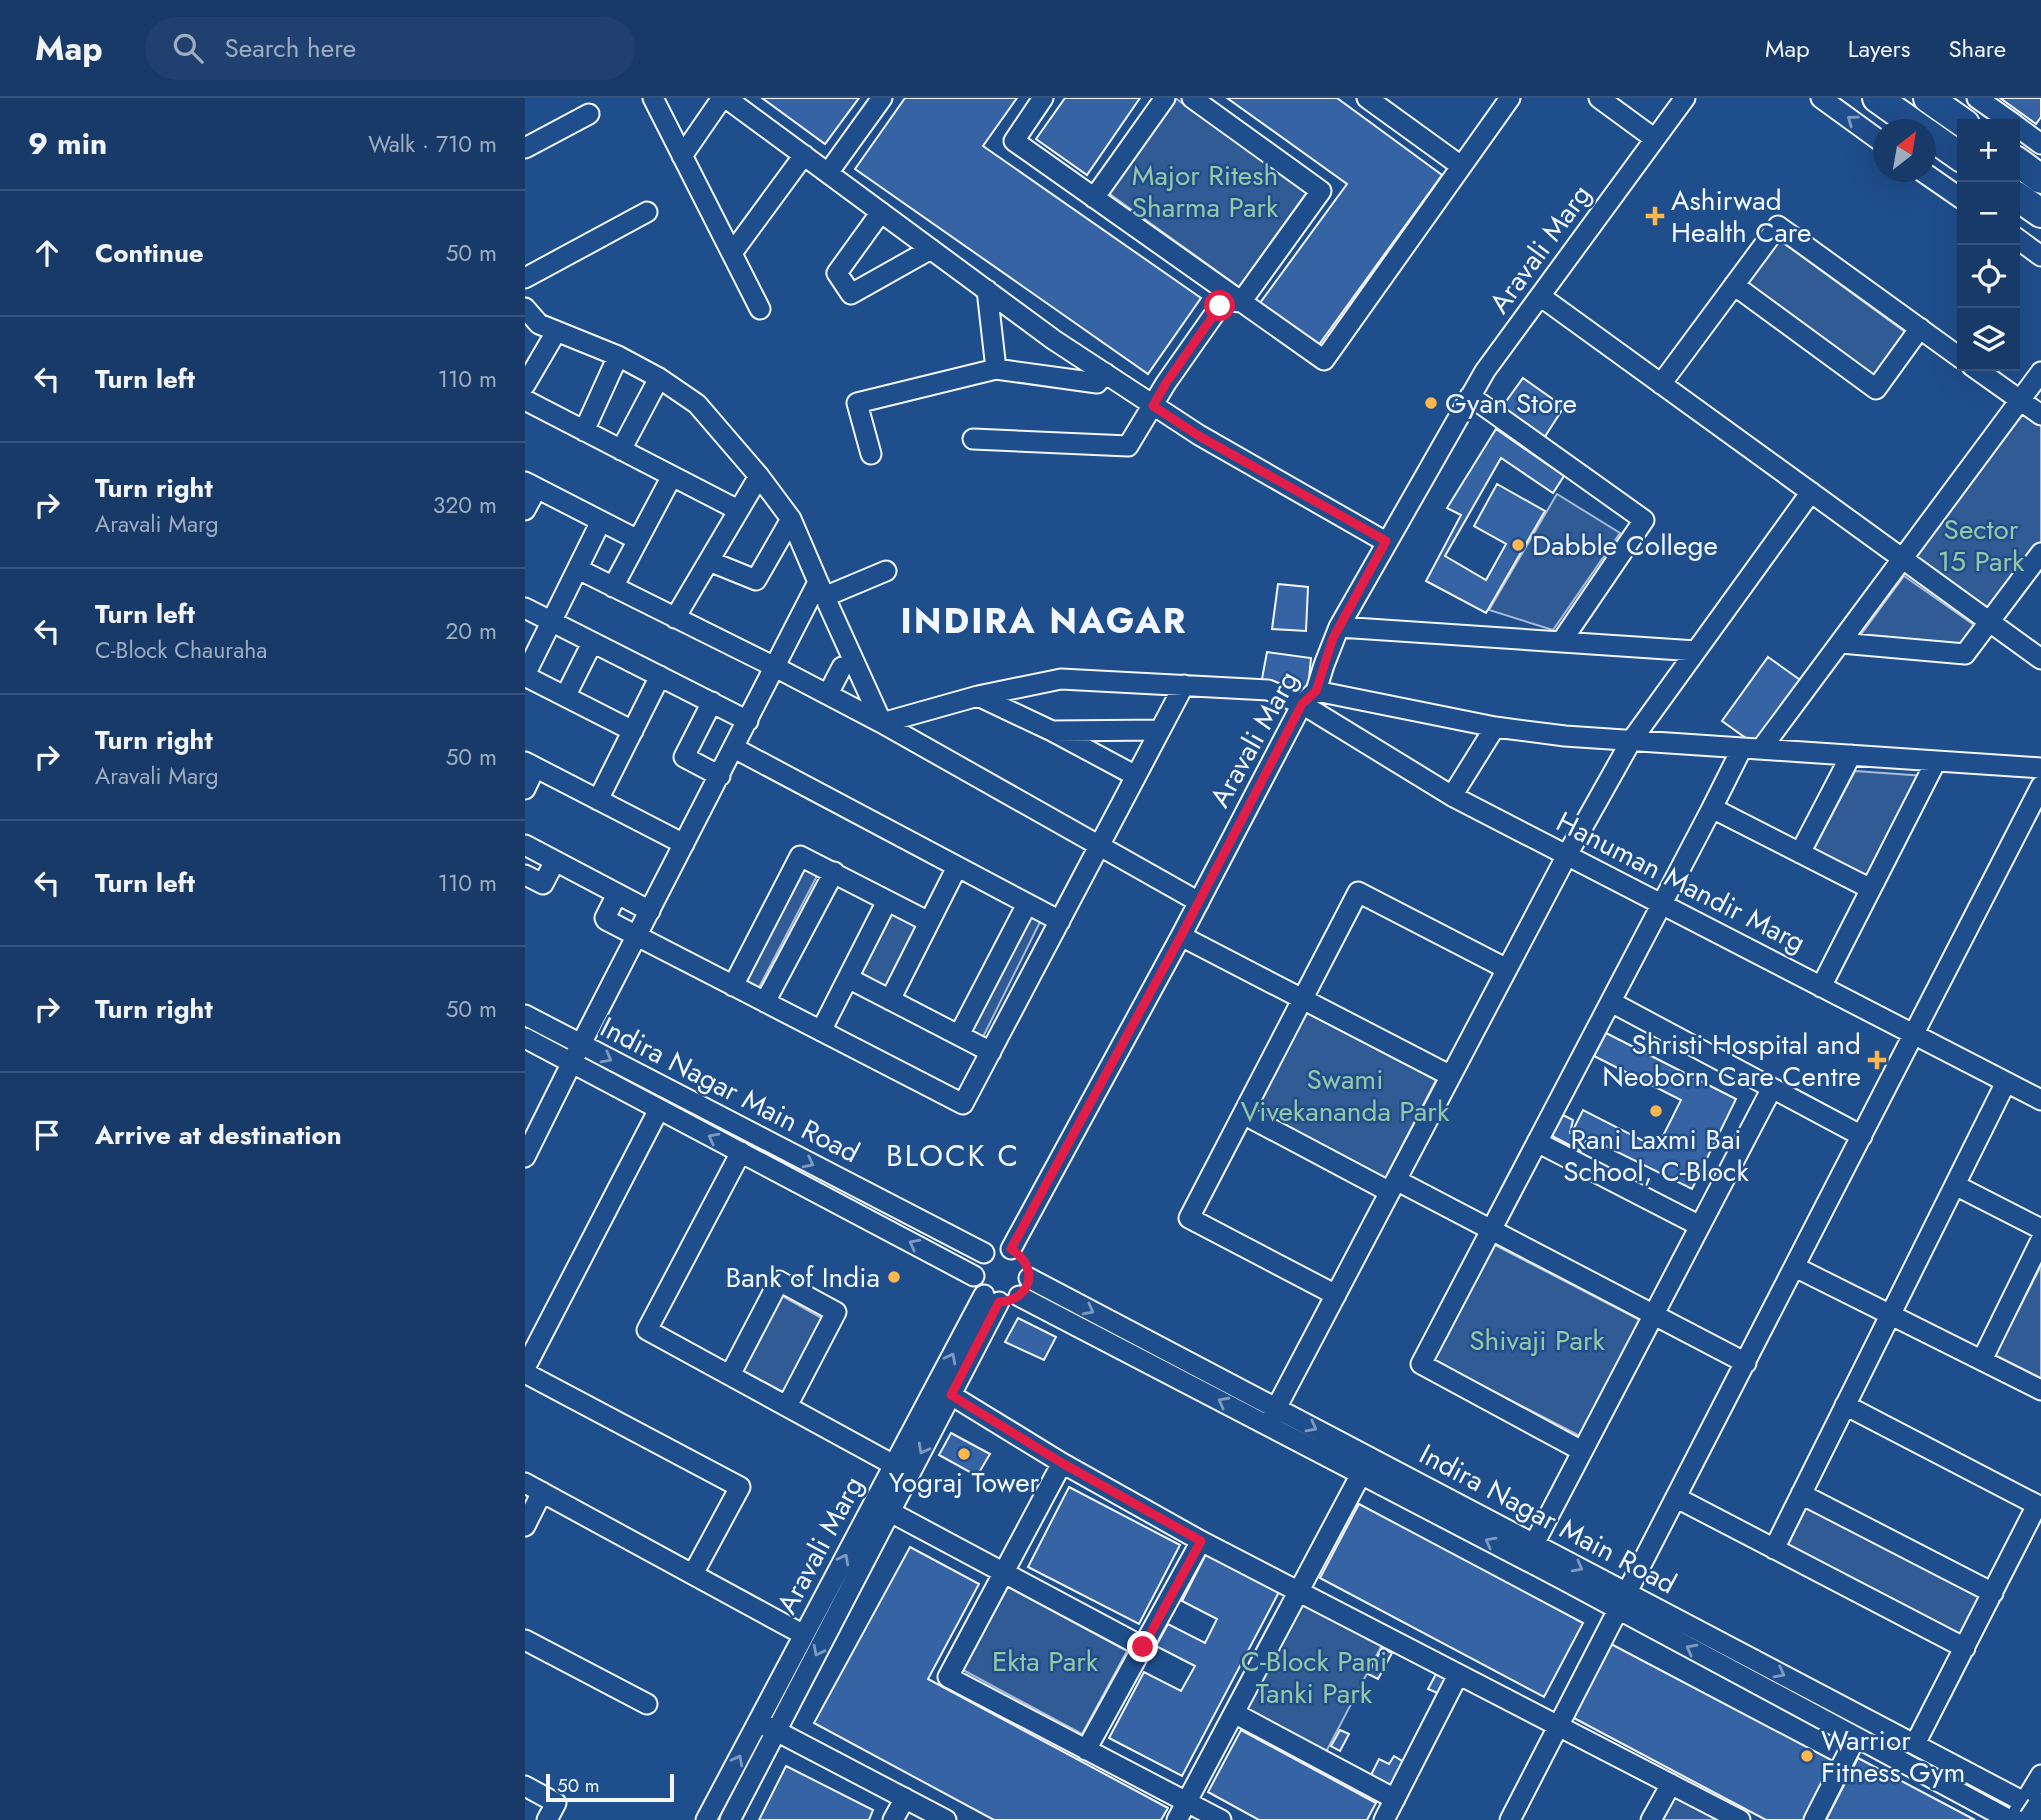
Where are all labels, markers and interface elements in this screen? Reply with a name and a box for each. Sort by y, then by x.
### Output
search box [145,17,635,80]
text: Map [35,25,103,72]
icon: search [169,29,207,67]
text: Search here [225,29,356,67]
text: Map [1765,31,1810,66]
text: Layers [1848,31,1910,66]
text: Share [1948,31,2006,66]
one-way arrow [1847,116,1860,129]
north arrow [1873,119,1936,182]
map controls [1957,119,2020,371]
button: + [1957,119,2020,182]
text: 9 min [28,122,107,165]
text: Walk · 710 m [368,127,497,161]
park label: Major Ritesh Sharma Park [1132,155,1279,228]
street label: Aravali Marg [1479,176,1601,322]
place label: Ashirwad Health Care [1671,180,1811,253]
button: − [1957,182,2020,245]
marker: Ashirwad Health Care [1645,206,1665,226]
icon: ahead [28,234,66,272]
text: Continue [95,234,204,272]
text: 50 m [445,236,497,270]
button: locate [1957,245,2020,308]
route start [1204,290,1235,321]
button: layers [1957,308,2020,371]
icon: left [28,360,66,398]
text: Turn left [95,360,195,398]
text: 110 m [438,362,497,396]
place label: Gyan Store [1445,383,1577,424]
marker: Gyan Store [1423,395,1439,411]
text: Turn right [95,469,213,507]
icon: right [28,486,66,524]
text: 320 m [433,488,497,522]
text: Aravali Marg [95,507,219,541]
park label: Sector 15 Park [1938,509,2025,582]
place label: Dabble College [1532,525,1718,566]
marker: Dabble College [1510,537,1526,553]
text: Turn left [95,595,195,633]
district label: INDIRA NAGAR [901,596,1188,646]
icon: left [28,612,66,650]
text: 20 m [445,614,497,648]
text: C-Block Chauraha [95,633,267,667]
street label: Aravali Marg [1200,663,1308,815]
text: Turn right [95,721,213,759]
icon: right [28,738,66,776]
text: 50 m [445,740,497,774]
text: Aravali Marg [95,759,219,793]
street label: Hanuman Mandir Marg [1549,801,1813,963]
icon: left [28,864,66,902]
text: Turn left [95,864,195,902]
text: 110 m [438,866,497,900]
icon: right [28,990,66,1028]
text: Turn right [95,990,213,1028]
text: 50 m [445,992,497,1026]
street label: Indira Nagar Main Road [593,1007,867,1173]
place label: Shristi Hospital and Neoborn Care Centre [1602,1024,1861,1097]
one-way arrow [600,1049,612,1063]
marker: Shristi Hospital and Neoborn Care Centre [1867,1050,1887,1070]
park label: Swami Vivekananda Park [1241,1059,1450,1132]
marker: Rani Laxmi Bai School, C-Block [1648,1103,1664,1119]
icon: arrive [28,1116,66,1154]
text: Arrive at destination [95,1116,342,1154]
place label: Rani Laxmi Bai School, C-Block [1563,1119,1749,1192]
one-way arrow [708,1132,720,1146]
district label: BLOCK C [886,1134,1020,1177]
one-way arrow [802,1154,814,1168]
one-way arrow [909,1239,921,1253]
place label: Bank of India [726,1257,880,1298]
marker: Bank of India [886,1269,902,1285]
one-way arrow [1082,1301,1094,1315]
park label: Shivaji Park [1469,1320,1606,1361]
one-way arrow [943,1353,956,1365]
one-way arrow [1218,1397,1230,1411]
one-way arrow [1305,1419,1317,1432]
street label: Indira Nagar Main Road [1412,1434,1684,1604]
one-way arrow [917,1442,931,1454]
marker: Yograj Tower [956,1446,972,1462]
place label: Yograj Tower [889,1462,1040,1503]
street label: Aravali Marg [767,1469,873,1621]
one-way arrow [1485,1536,1497,1550]
one-way arrow [836,1554,849,1566]
one-way arrow [1571,1559,1584,1572]
route end [1127,1631,1158,1662]
park label: Ekta Park [992,1641,1099,1682]
park label: C-Block Pani Tanki Park [1241,1641,1387,1714]
one-way arrow [812,1644,826,1656]
one-way arrow [1686,1644,1698,1657]
one-way arrow [1773,1665,1785,1678]
place label: Warrior Fitness Gym [1821,1720,1965,1793]
marker: Warrior Fitness Gym [1799,1748,1815,1764]
one-way arrow [729,1755,743,1767]
scale bar [546,1771,674,1803]
text: 50 m [557,1772,600,1799]

